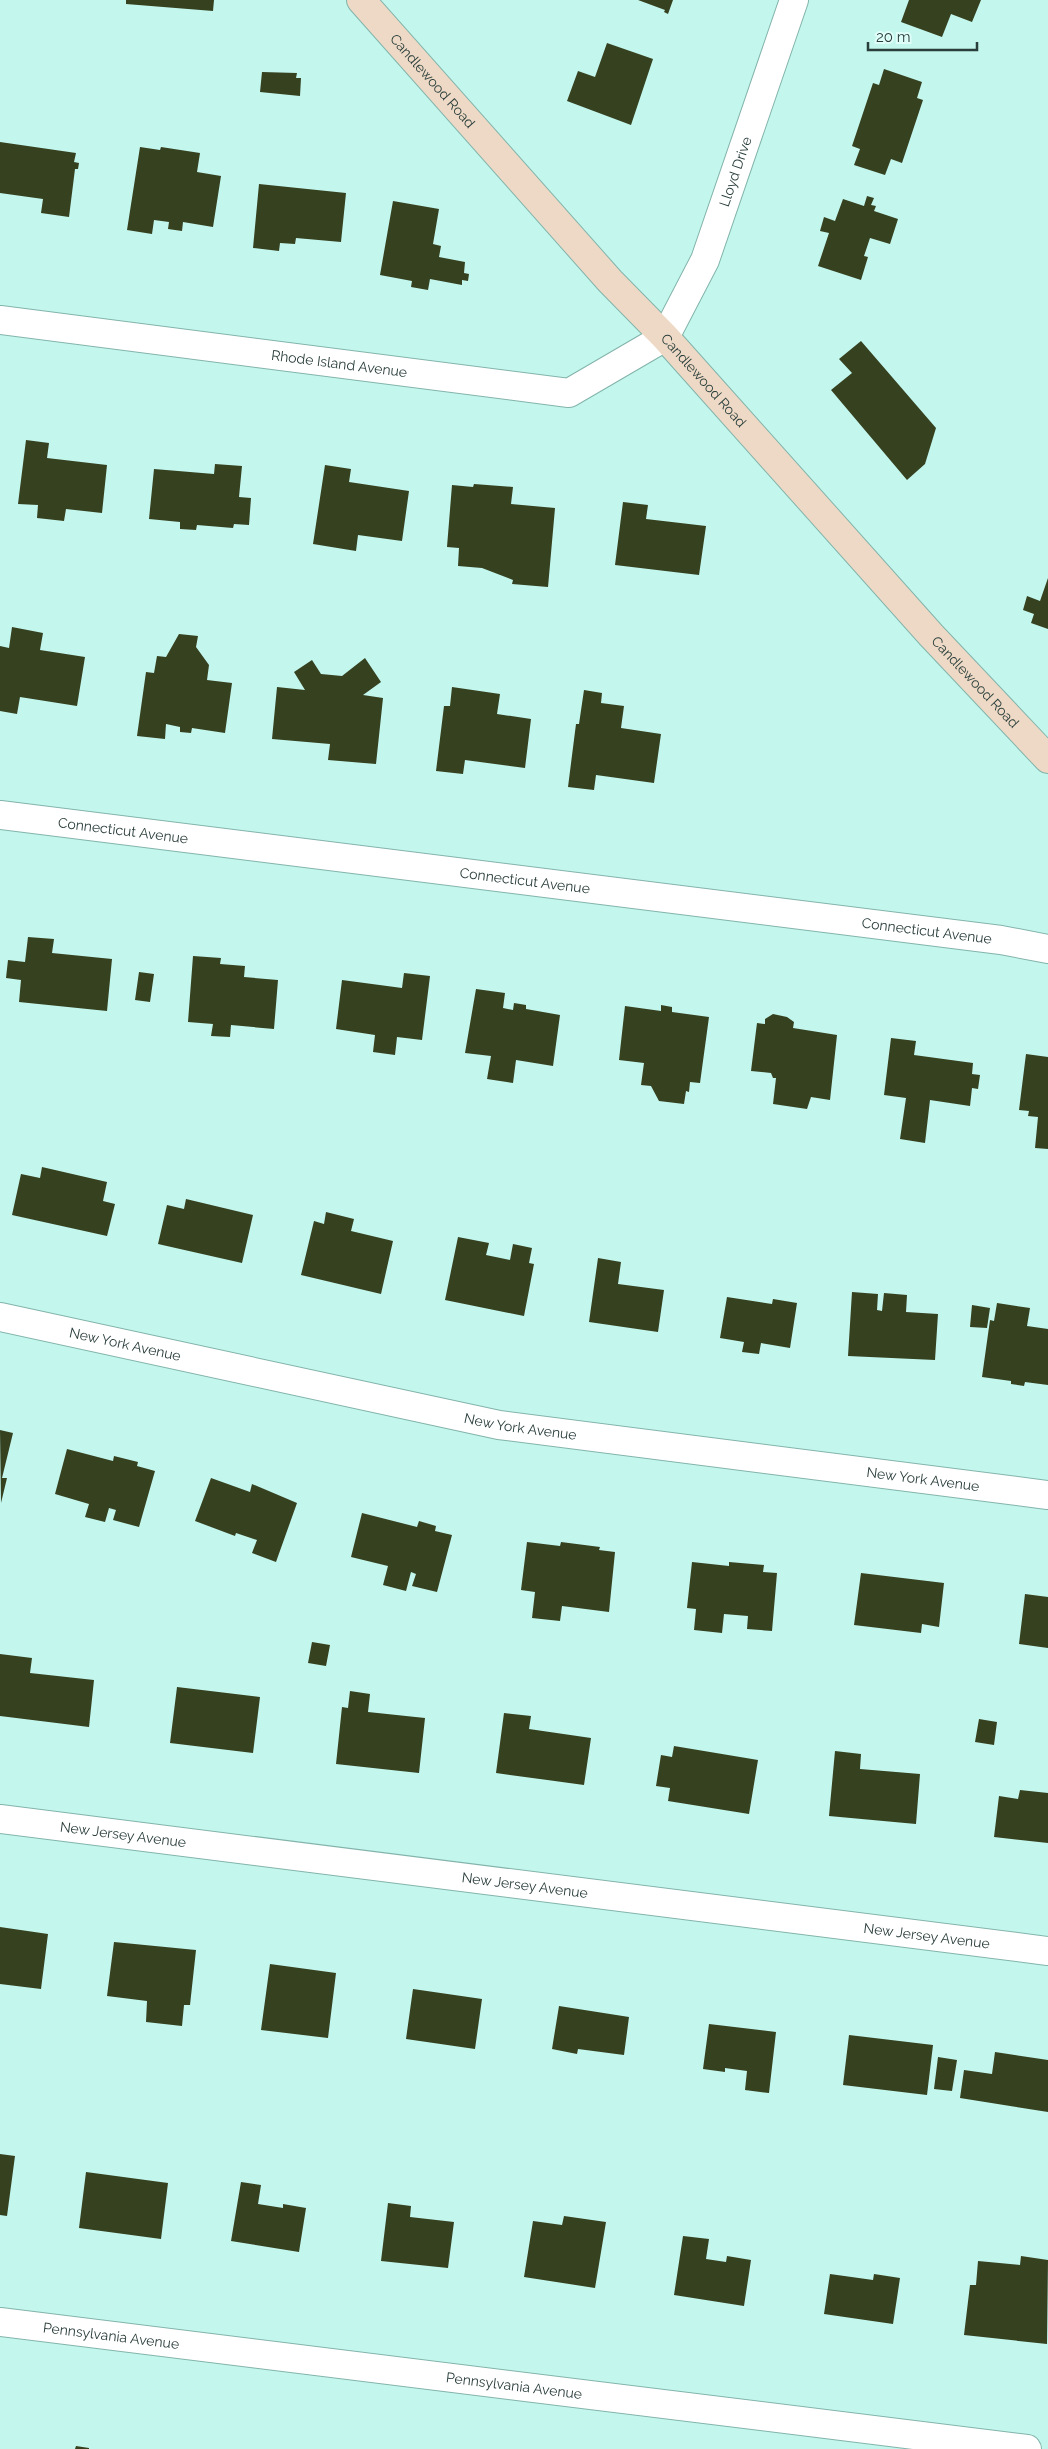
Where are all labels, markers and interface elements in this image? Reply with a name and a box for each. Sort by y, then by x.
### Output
scale bar [868,20,977,52]
text: 20 m [876,28,911,46]
street label: Candlewood Road [387,31,478,131]
street label: Lloyd Drive [716,134,755,209]
street label: Candlewood Road [658,330,749,430]
street label: Rhode Island Avenue [270,347,408,380]
street label: Candlewood Road [928,633,1022,731]
street label: Connecticut Avenue [57,814,189,846]
street label: Connecticut Avenue [459,864,591,897]
street label: Connecticut Avenue [861,915,993,947]
street label: New York Avenue [68,1324,182,1364]
street label: New York Avenue [463,1410,578,1443]
street label: New York Avenue [866,1464,980,1494]
street label: New Jersey Avenue [59,1819,187,1850]
street label: New Jersey Avenue [461,1869,589,1901]
street label: New Jersey Avenue [863,1920,991,1952]
street label: Pennsylvania Avenue [42,2319,180,2352]
street label: Pennsylvania Avenue [445,2369,583,2402]

